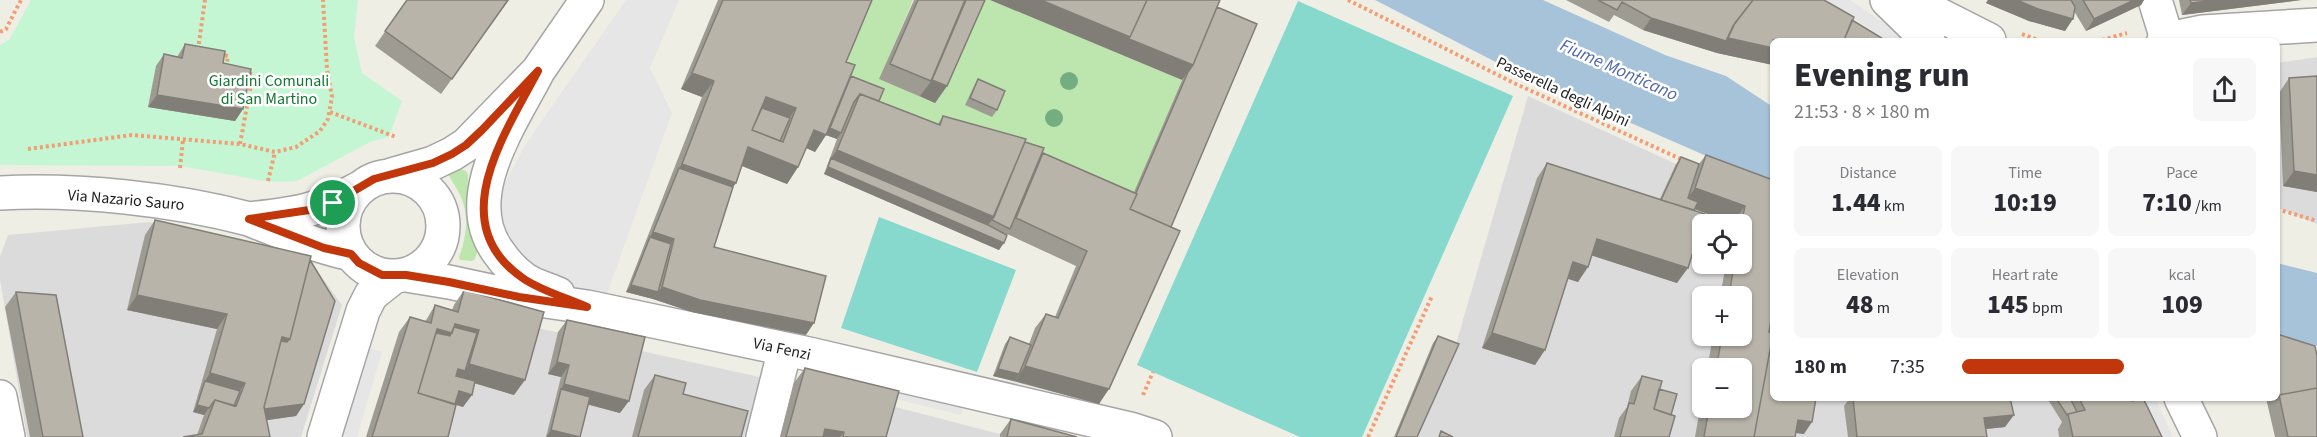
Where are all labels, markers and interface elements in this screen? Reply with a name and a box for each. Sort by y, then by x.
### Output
water label: Fiume Monticano [1556,33,1682,107]
street label: Passerella degli Alpini [1493,51,1633,133]
text: Evening run [1794,52,1970,99]
button: share [2193,58,2256,121]
park label: Giardini Comunali di San Martino [209,70,329,110]
text: 21:53 · 8 × 180 m [1794,98,1930,126]
text: Distance [1840,162,1896,184]
text: Time [2008,162,2042,184]
text: Pace [2166,162,2198,184]
pin [307,177,358,228]
street label: Via Nazario Sauro [67,184,185,216]
text: 1.44 [1831,184,1881,221]
text: 10:19 [1993,184,2057,221]
text: 7:10 [2142,184,2192,221]
icon: arrive [316,186,349,219]
text: km [1881,195,1905,217]
text: /km [2192,195,2222,217]
map controls [1692,214,1752,418]
button: locate [1692,214,1752,274]
text: Elevation [1837,264,1899,286]
text: Heart rate [1992,264,2058,286]
text: kcal [2169,264,2195,286]
button: + [1692,286,1752,346]
text: 48 [1846,286,1874,323]
text: 145 [1987,286,2029,323]
text: 109 [2161,286,2203,323]
text: m [1874,297,1890,319]
text: bpm [2029,297,2063,319]
street label: Via Fenzi [751,332,813,366]
text: 180 m [1794,353,1847,381]
text: 7:35 [1890,353,1925,381]
button: − [1692,358,1752,418]

